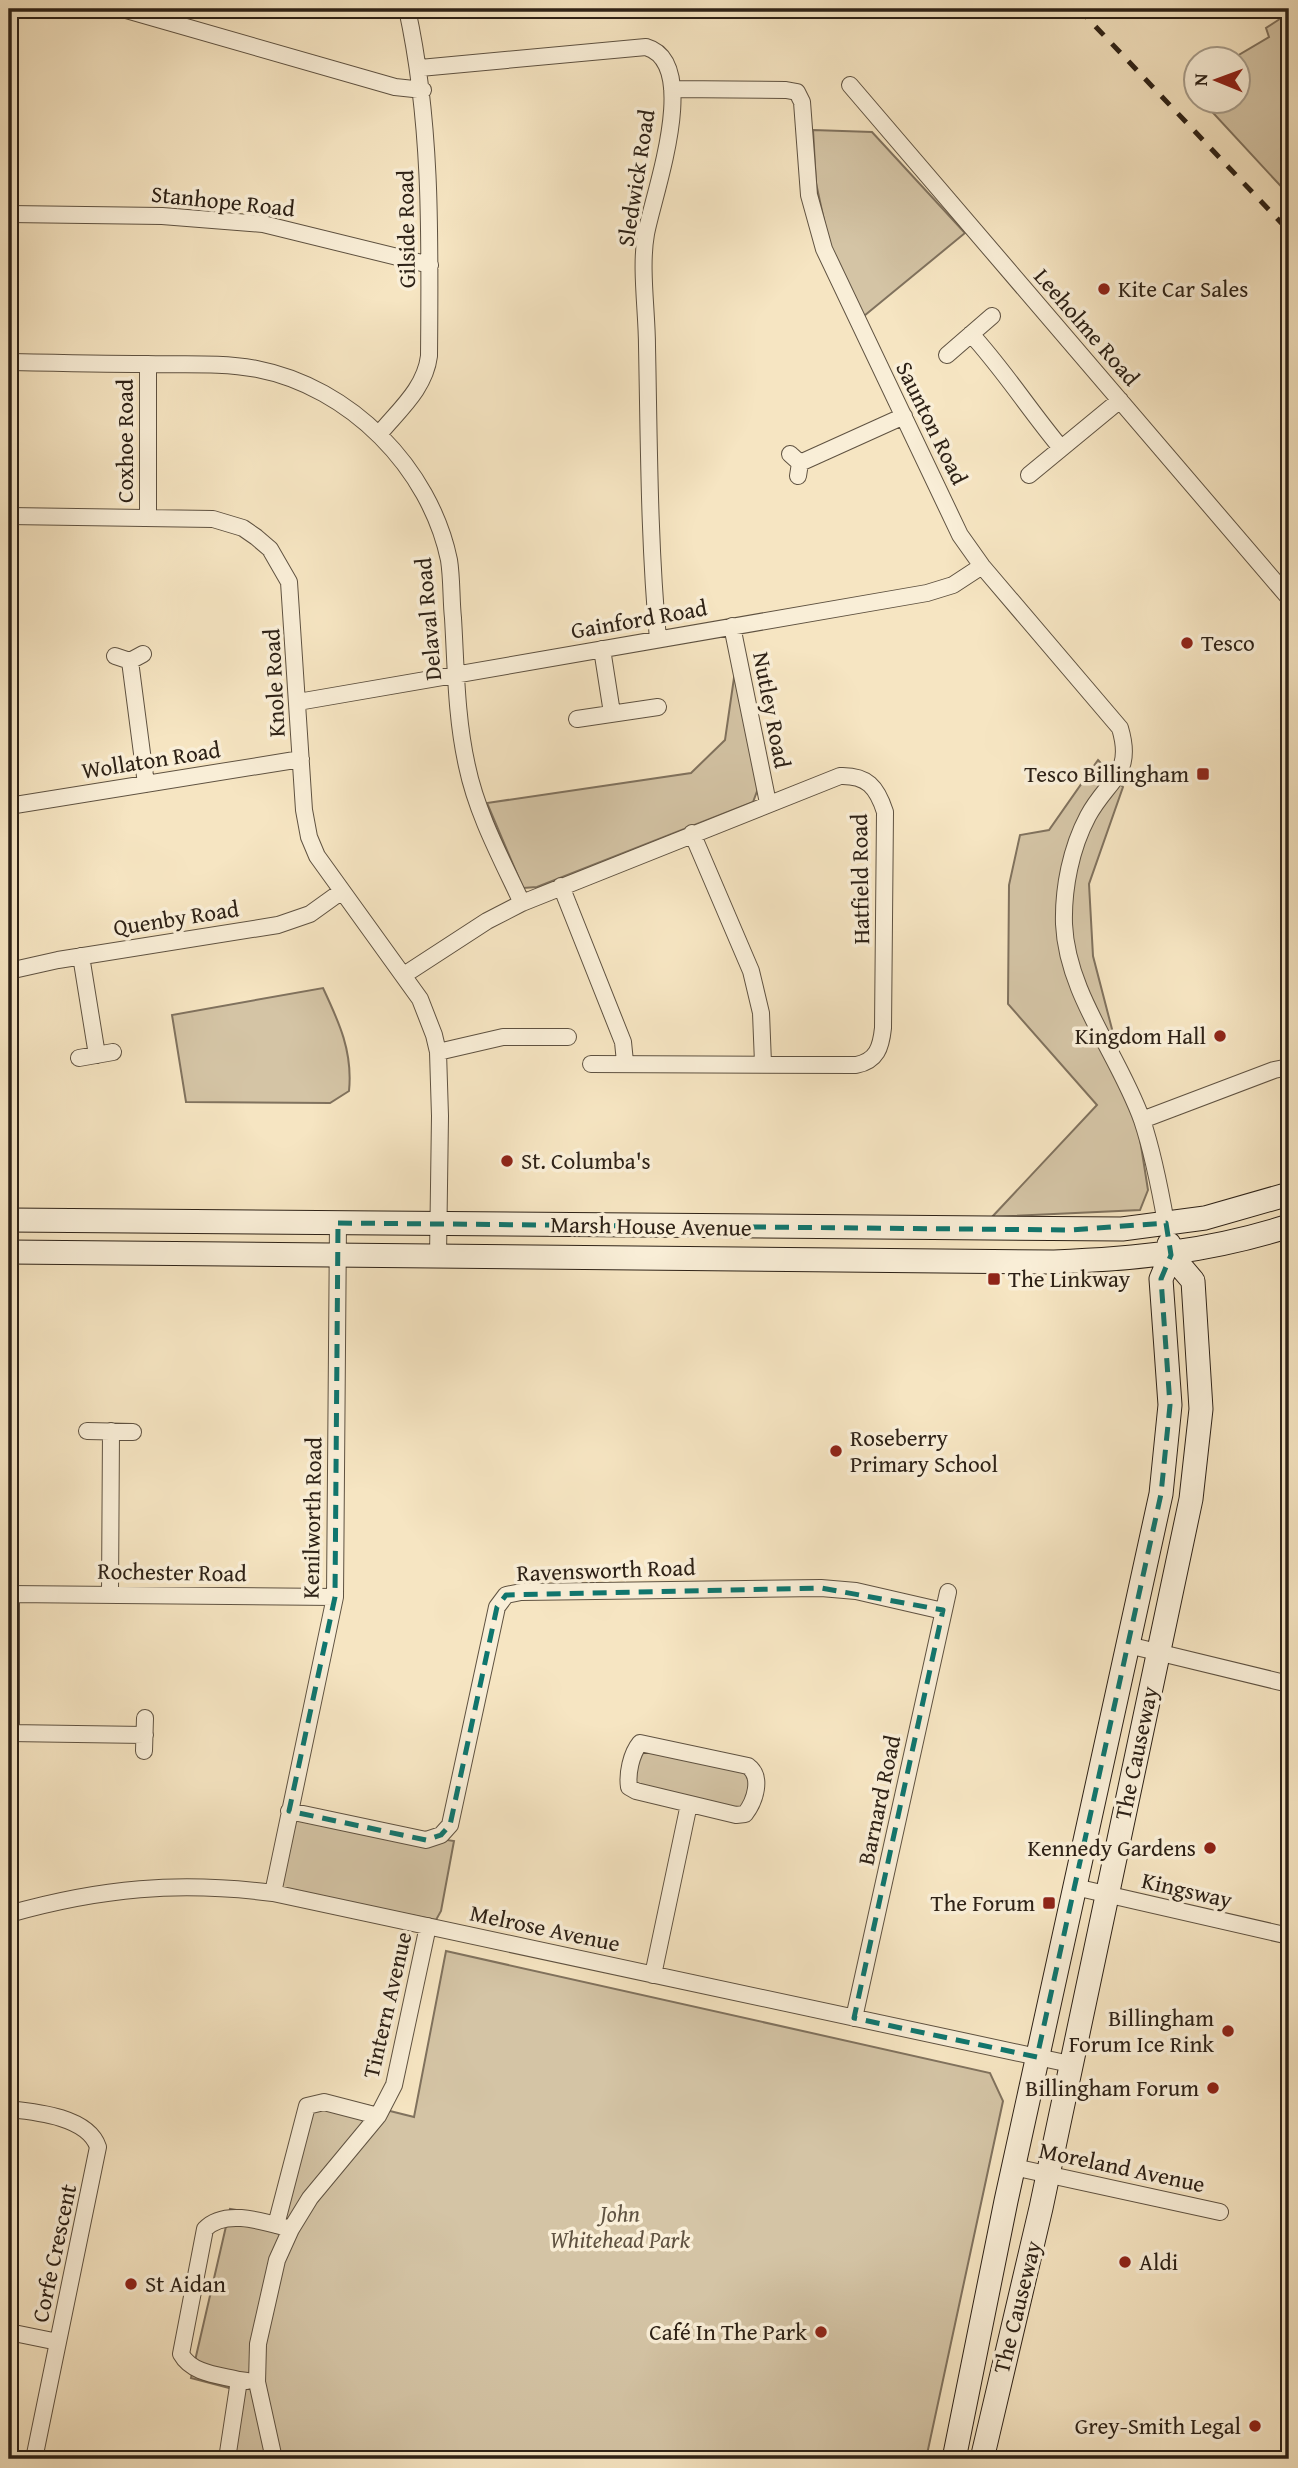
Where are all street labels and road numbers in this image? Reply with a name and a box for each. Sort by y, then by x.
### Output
street label: Sledwick Road [608,106,663,249]
street label: Gilside Road [388,169,423,288]
street label: Stanhope Road [150,177,297,225]
street label: Leeholme Road [1027,260,1148,393]
street label: Saunton Road [888,356,977,491]
street label: Coxhoe Road [108,378,141,503]
street label: Delaval Road [406,555,449,682]
street label: Gainford Road [568,590,710,647]
street label: Knole Road [254,627,293,738]
street label: Nutley Road [745,649,800,771]
street label: Wollaton Road [79,732,223,787]
street label: Hatfield Road [842,813,877,945]
street label: Quenby Road [111,891,242,944]
street label: Marsh House Avenue [550,1207,752,1244]
street label: Kenilworth Road [294,1436,329,1599]
street label: Ravensworth Road [516,1550,697,1589]
street label: Rochester Road [97,1554,248,1589]
street label: The Causeway [1105,1683,1166,1823]
street label: Barnard Road [849,1731,909,1868]
street label: Kingsway [1139,1863,1236,1916]
street label: Melrose Avenue [467,1896,623,1960]
street label: Tintern Avenue [354,1928,419,2081]
street label: Moreland Avenue [1036,2133,1208,2200]
street label: Corfe Crescent [23,2181,84,2325]
street label: The Causeway [984,2237,1049,2377]

